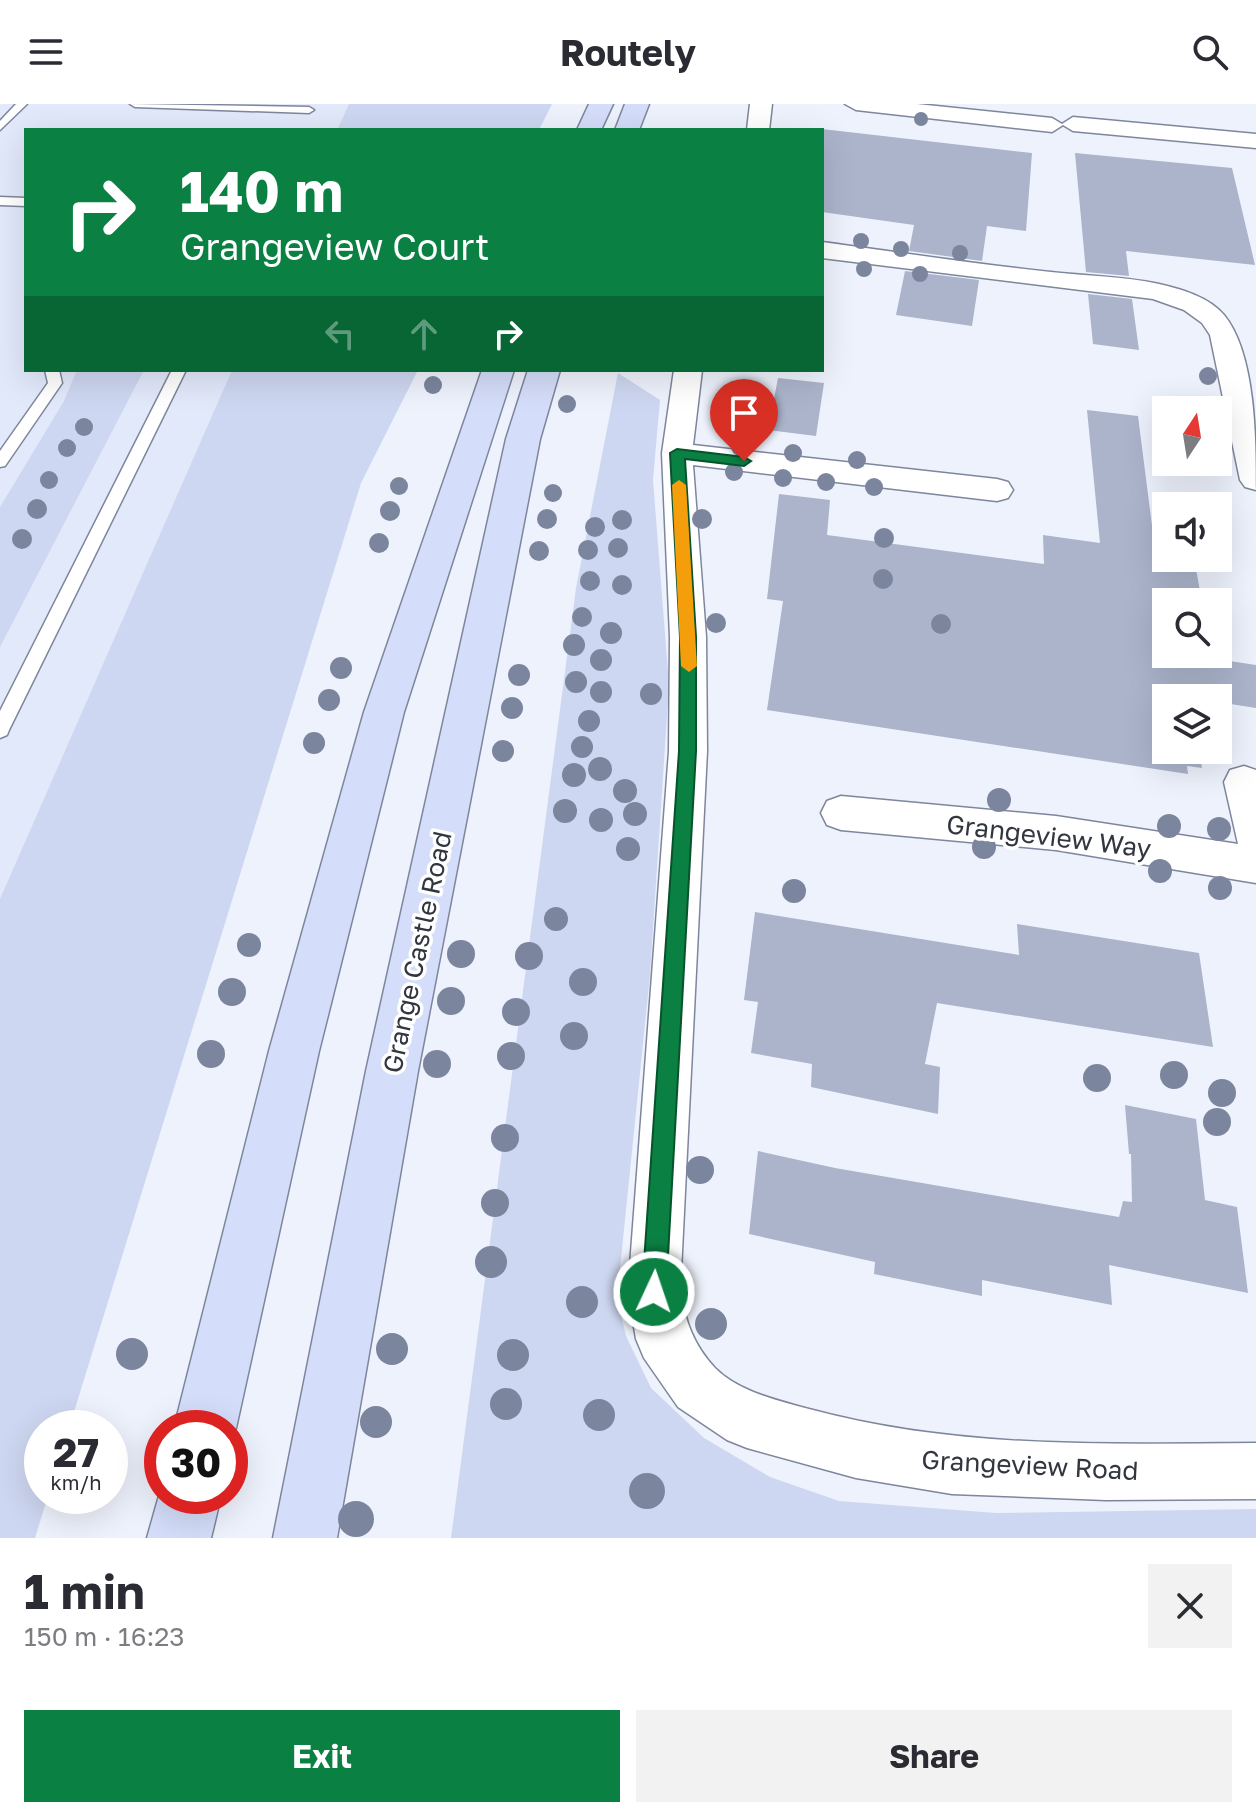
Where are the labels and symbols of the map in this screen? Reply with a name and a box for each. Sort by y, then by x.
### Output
pin [710,379,778,461]
north arrow [1152,396,1232,476]
street label: Grangeview Way [945,808,1154,864]
street label: Grange Castle Road [376,828,458,1076]
position arrow [612,1250,696,1334]
speed limit sign: 30 [144,1410,248,1514]
street label: Grangeview Road [921,1444,1139,1486]

